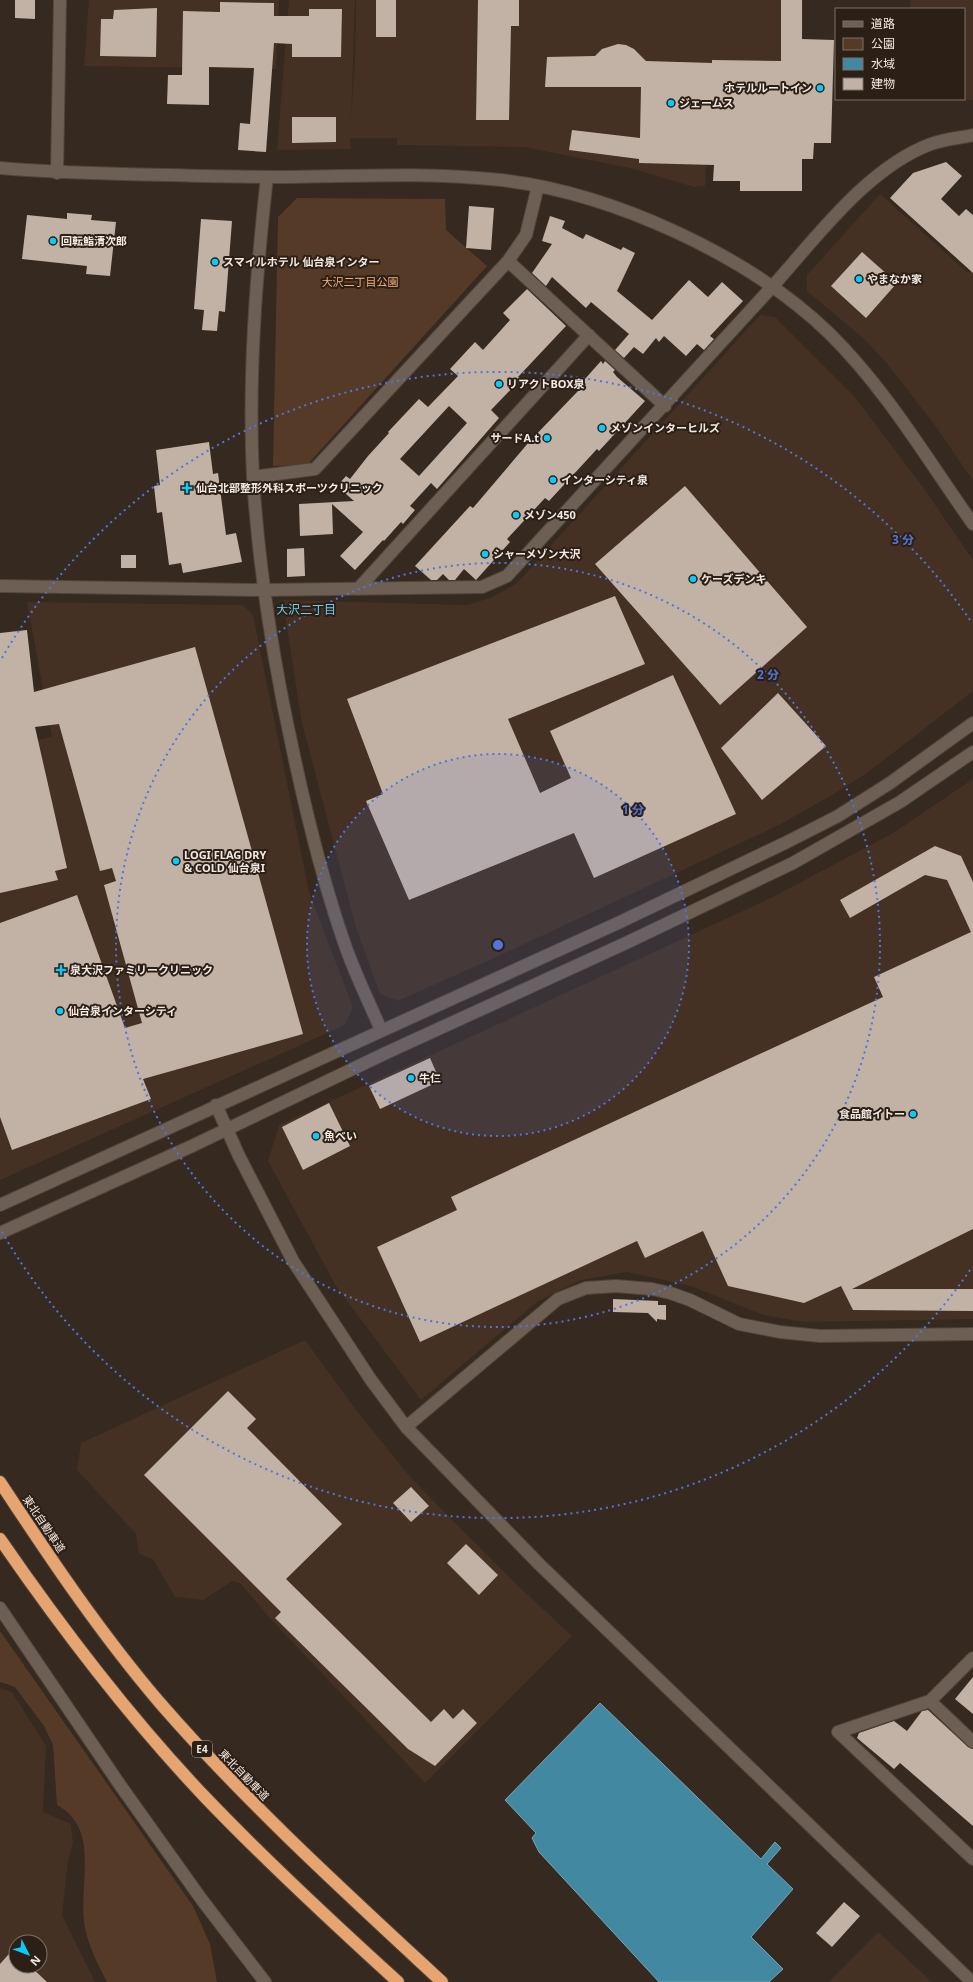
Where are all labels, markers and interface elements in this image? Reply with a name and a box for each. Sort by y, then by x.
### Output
legend [835,8,965,100]
text: 道路 [871,15,895,32]
text: 公園 [871,35,895,52]
text: 水域 [871,55,895,72]
text: 建物 [871,75,895,92]
place label: ホテルルートイン [724,80,812,95]
marker: ホテルルートイン [815,83,825,93]
place label: ジェームス [679,95,734,110]
marker: ジェームス [666,98,676,108]
place label: 回転鮨清次郎 [61,233,127,248]
marker: 回転鮨清次郎 [48,236,58,246]
place label: スマイルホテル 仙台泉インター [223,254,380,269]
marker: スマイルホテル 仙台泉インター [210,257,220,267]
place label: やまなか家 [867,271,922,286]
park label: 大沢二丁目公園 [322,274,399,289]
marker: やまなか家 [854,274,864,284]
place label: リアクトBOX泉 [507,376,585,391]
marker: リアクトBOX泉 [494,379,504,389]
place label: メゾンインターヒルズ [610,420,720,435]
marker: メゾンインターヒルズ [597,423,607,433]
place label: サードA.t [491,430,539,445]
marker: サードA.t [542,433,552,443]
place label: インターシティ泉 [561,472,648,487]
marker: インターシティ泉 [548,475,558,485]
place label: 仙台北部整形外科スポーツクリニック [196,480,383,495]
marker: 仙台北部整形外科スポーツクリニック [181,482,193,494]
place label: メゾン450 [524,507,576,522]
marker: メゾン450 [511,510,521,520]
text: 3 分 [892,531,914,548]
place label: シャーメゾン大沢 [493,546,581,561]
marker: シャーメゾン大沢 [480,549,490,559]
place label: ケーズデンキ [701,571,766,586]
marker: ケーズデンキ [688,574,698,584]
district label: 大沢二丁目 [276,601,336,618]
text: 2 分 [757,666,779,683]
text: 1 分 [622,801,644,818]
place label: LOGI FLAG DRY & COLD 仙台泉I [184,847,266,875]
marker: LOGI FLAG DRY & COLD 仙台泉I [171,856,181,866]
centre of rings [491,938,505,952]
place label: 泉大沢ファミリークリニック [70,962,213,977]
marker: 泉大沢ファミリークリニック [55,964,67,976]
place label: 仙台泉インターシティ [68,1003,177,1018]
marker: 仙台泉インターシティ [55,1006,65,1016]
place label: 牛仁 [419,1070,441,1085]
marker: 牛仁 [406,1073,416,1083]
place label: 食品館イトー [839,1106,905,1121]
marker: 食品館イトー [908,1109,918,1119]
place label: 魚べい [324,1128,357,1143]
marker: 魚べい [311,1131,321,1141]
street label: 東北自動車道 [20,1492,69,1555]
road number: E4 [192,1741,212,1757]
street label: 東北自動車道 [216,1746,273,1804]
north arrow [8,1934,48,1974]
text: N [27,1953,44,1969]

